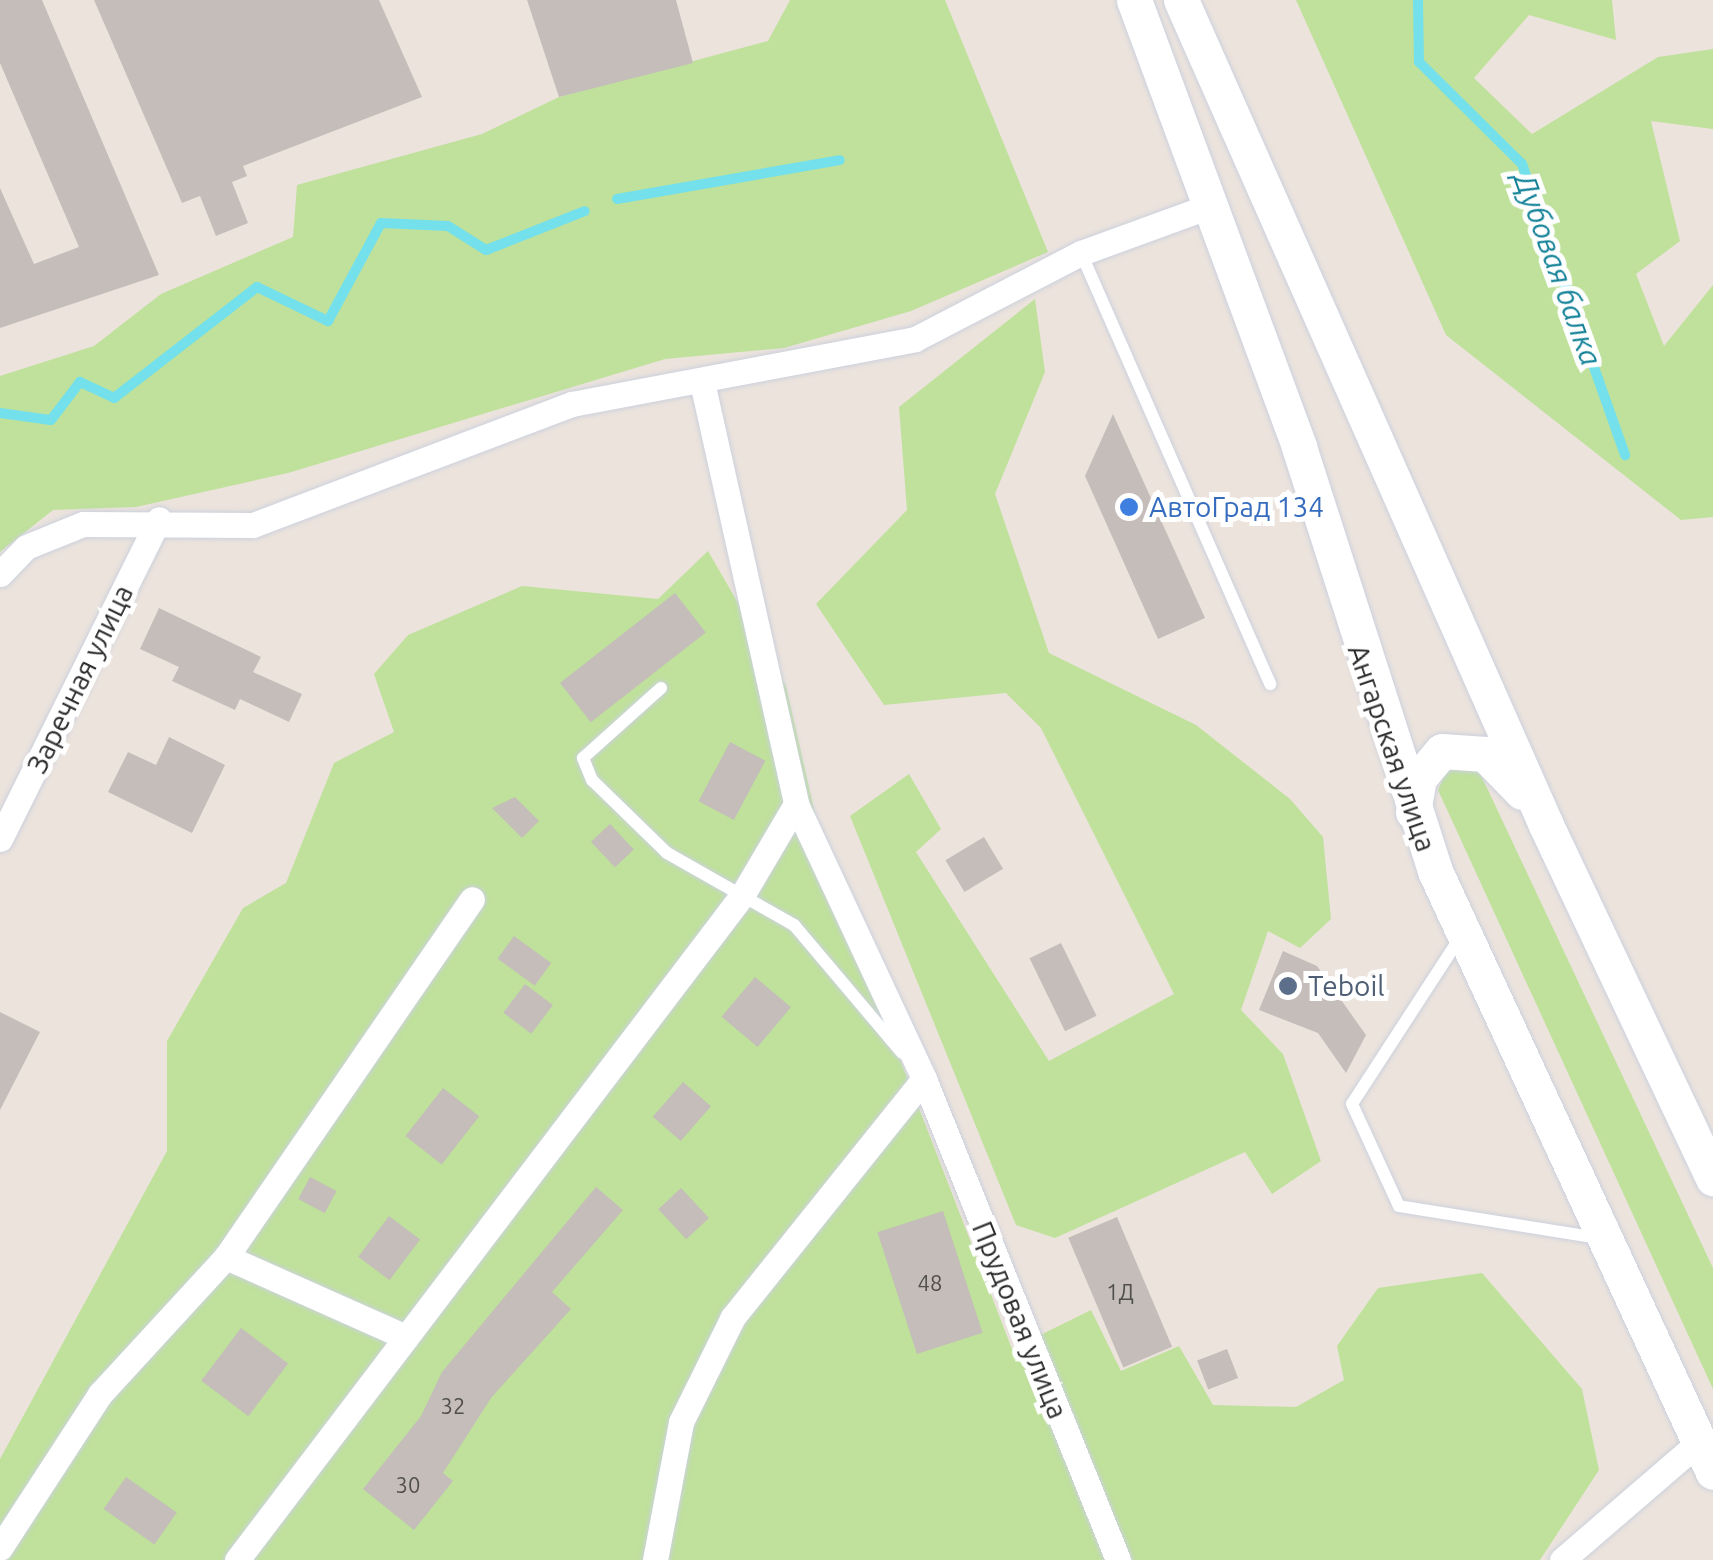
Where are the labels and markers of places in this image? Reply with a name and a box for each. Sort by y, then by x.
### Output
place label: АвтоГрад 134 [1149,490,1324,524]
marker: АвтоГрад 134 [1118,496,1140,518]
place label: Teboil [1308,969,1385,1003]
marker: Teboil [1277,975,1299,997]

